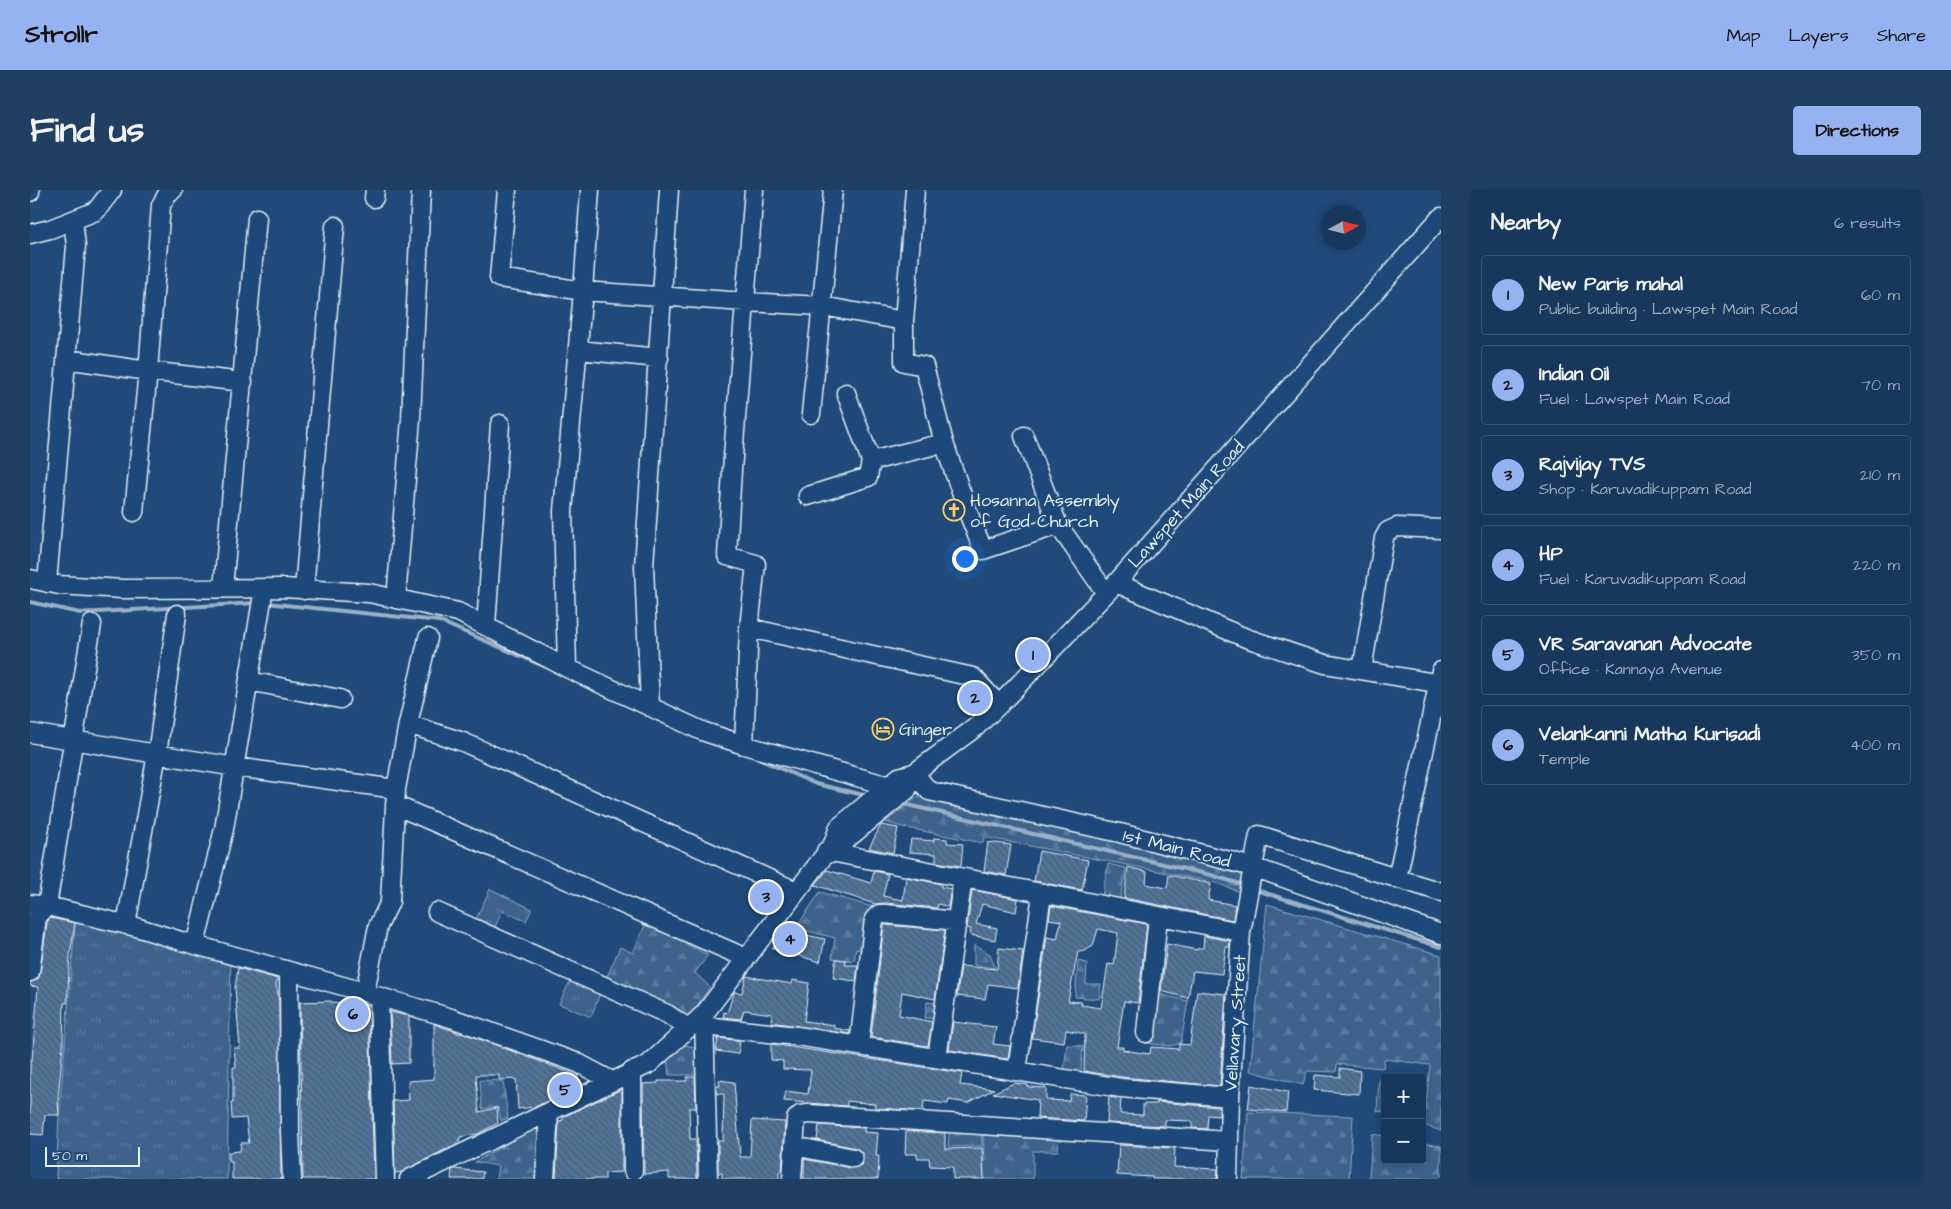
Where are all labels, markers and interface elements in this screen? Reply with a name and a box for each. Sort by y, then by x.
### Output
text: Strollr [25,18,98,52]
text: Map [1726,23,1760,48]
text: Layers [1788,23,1849,48]
text: Share [1877,23,1926,48]
text: Find us [30,106,144,155]
button: Directions [1793,106,1921,155]
north arrow [1321,205,1366,250]
text: Nearby [1491,208,1561,237]
text: 6 results [1834,212,1901,234]
text: New Paris mahal [1539,271,1683,298]
text: 1 [1507,284,1509,306]
text: 60 m [1861,284,1900,306]
text: Public building · Lawspet Main Road [1539,298,1797,320]
text: Indian Oil [1539,361,1609,388]
text: 2 [1503,374,1513,396]
text: 70 m [1861,374,1900,396]
text: Fuel · Lawspet Main Road [1539,388,1730,410]
street label: Lawspet Main Road [1122,435,1250,574]
text: Rajvijay TVS [1539,451,1645,478]
text: 3 [1504,464,1512,486]
text: 210 m [1860,464,1900,486]
text: Shop · Karuvadikuppam Road [1539,478,1752,500]
place label: Hosanna Assembly of God Church [970,488,1120,534]
church icon: Hosanna Assembly of God Church [942,498,966,522]
text: HP [1539,541,1563,568]
your location [952,546,978,572]
text: 4 [1503,554,1513,576]
text: 220 m [1853,554,1900,576]
text: Fuel · Karuvadikuppam Road [1539,568,1746,590]
text: VR Saravanan Advocate [1539,631,1752,658]
pin: 1 [1017,636,1049,674]
text: 5 [1502,644,1514,666]
text: 350 m [1852,644,1900,666]
text: Office · Kannaya Avenue [1539,658,1722,680]
pin: 2 [959,679,991,717]
hotel icon: Ginger [871,717,895,741]
place label: Ginger [899,717,952,743]
text: Velankanni Matha Kurisadi [1539,721,1760,748]
text: 6 [1503,734,1513,756]
text: 400 m [1850,734,1900,756]
text: Temple [1539,748,1590,770]
street label: 1st Main Road [1120,823,1233,874]
pin: 3 [750,878,782,916]
pin: 4 [774,920,806,958]
street label: Vellavary Street [1218,953,1254,1092]
pin: 6 [337,995,369,1033]
pin: 5 [549,1071,581,1109]
map controls [1381,1074,1426,1164]
button: + [1381,1074,1426,1119]
button: − [1381,1119,1426,1164]
scale bar [45,1144,140,1167]
text: 50 m [52,1146,87,1166]

